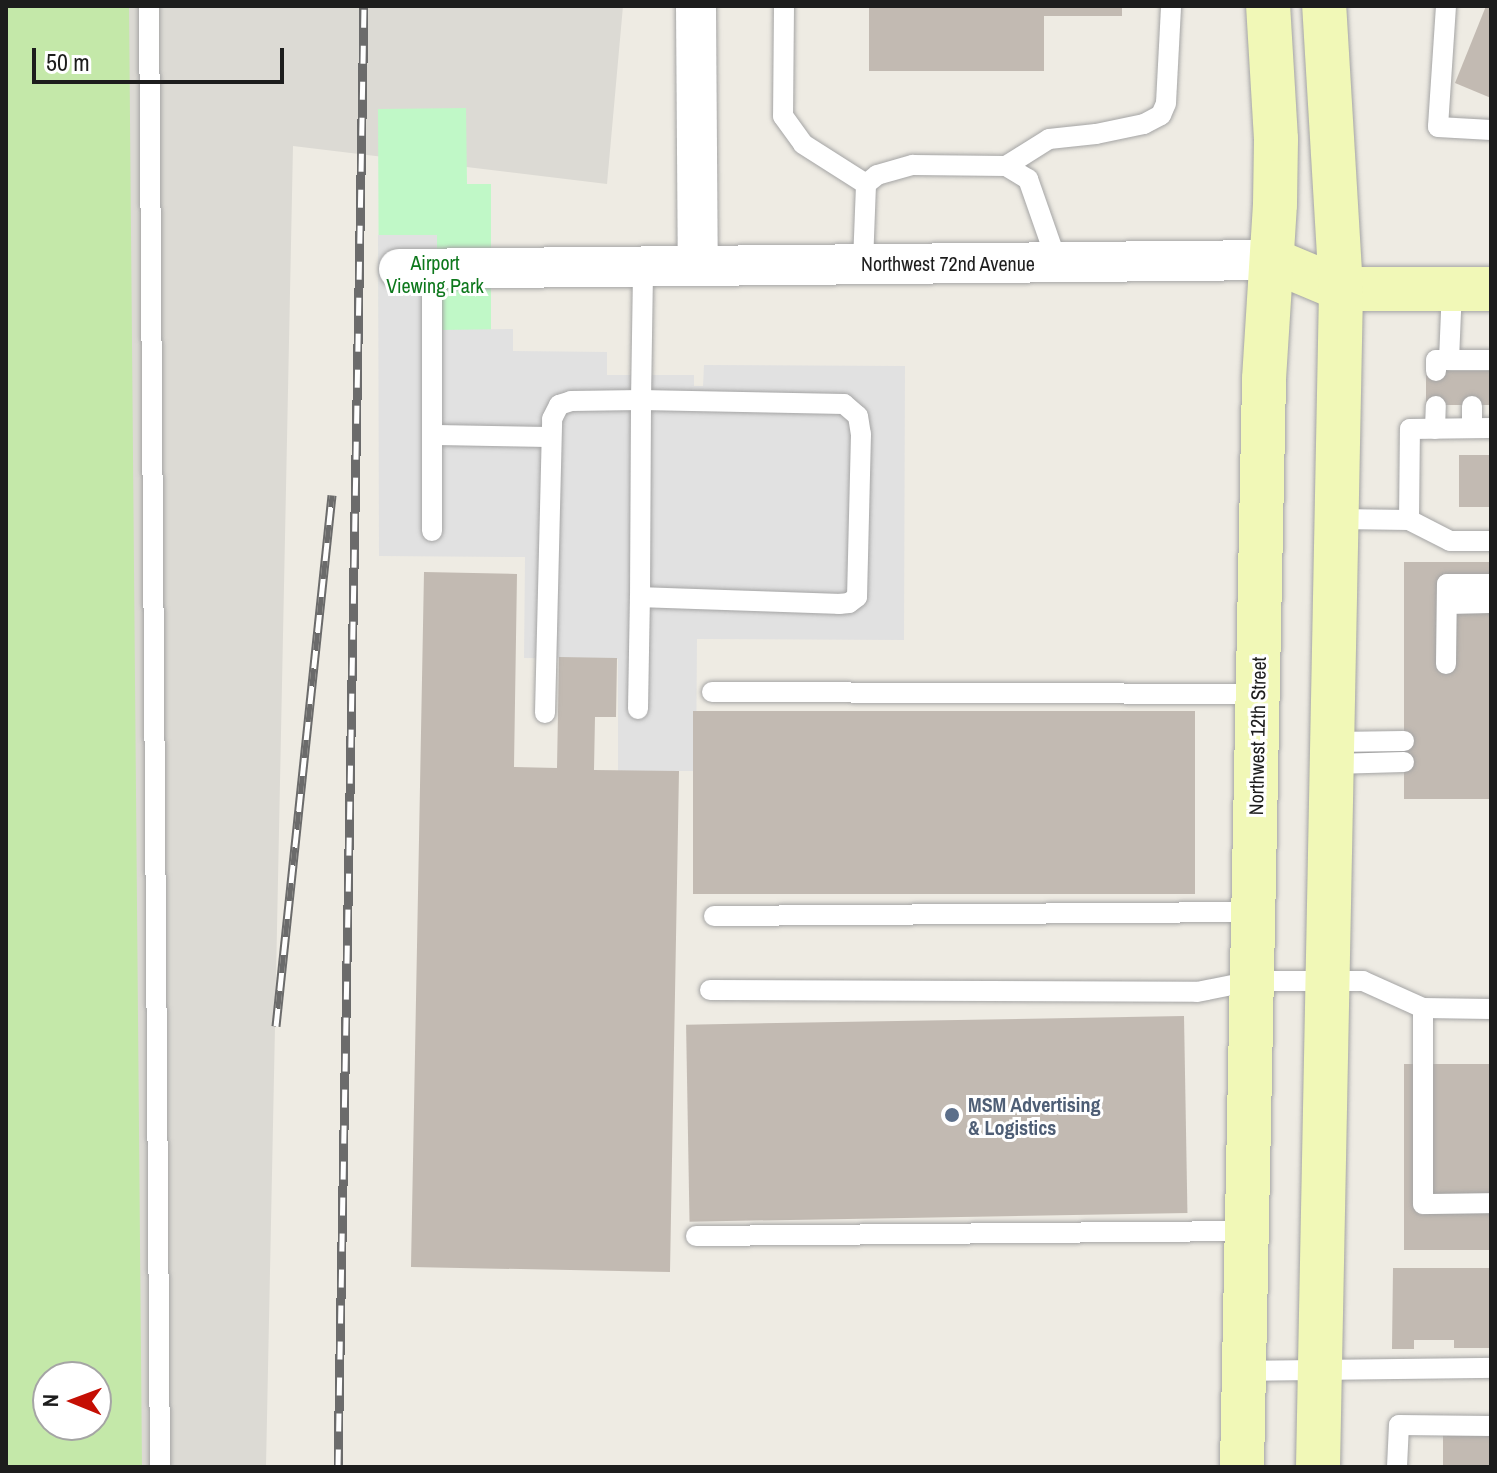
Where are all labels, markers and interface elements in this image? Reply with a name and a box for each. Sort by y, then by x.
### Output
scale bar [36,32,288,82]
text: 50 m [46,46,90,78]
park label: Airport Viewing Park [386,251,484,298]
street label: Northwest 72nd Avenue [861,251,1035,275]
street label: Northwest 12th Street [1244,656,1270,816]
place label: MSM Advertising & Logistics [968,1092,1101,1139]
marker: MSM Advertising & Logistics [943,1106,961,1124]
north arrow [32,1361,112,1441]
text: N [35,1394,65,1407]

